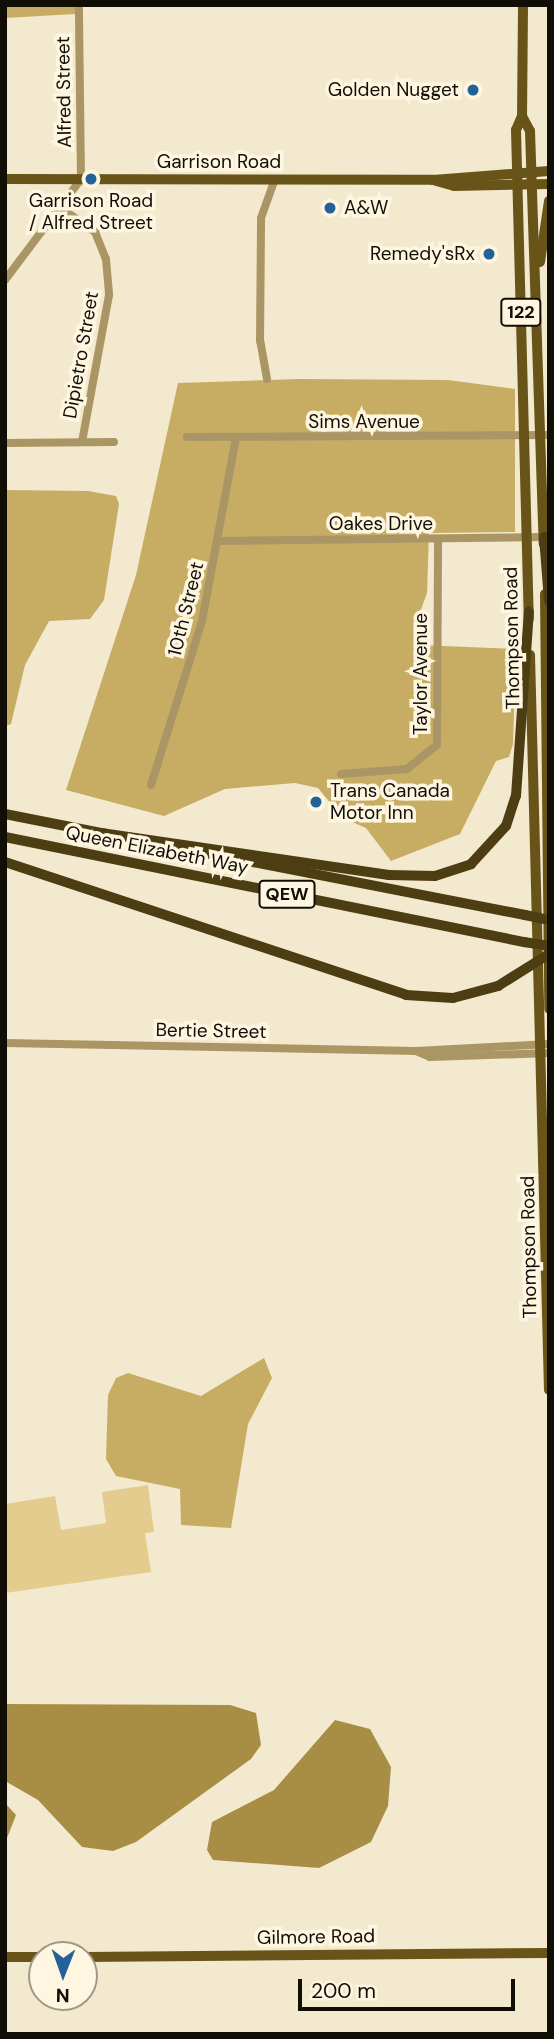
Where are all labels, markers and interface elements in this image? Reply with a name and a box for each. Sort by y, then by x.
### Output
street label: Alfred Street [52,36,76,148]
place label: Golden Nugget [328,79,459,101]
marker: Golden Nugget [465,82,481,98]
street label: Garrison Road [157,151,281,173]
marker: Garrison Road / Alfred Street [83,171,99,187]
place label: Garrison Road / Alfred Street [29,190,153,234]
place label: A&W [344,197,388,219]
marker: A&W [322,200,338,216]
place label: Remedy'sRx [370,243,475,265]
marker: Remedy'sRx [481,246,497,262]
street label: Dipietro Street [59,290,103,420]
road number: 122 [500,298,542,326]
street label: Sims Avenue [308,411,420,433]
street label: Oakes Drive [329,513,433,535]
street label: 10th Street [163,560,209,658]
street label: Thompson Road [499,566,525,710]
street label: Taylor Avenue [410,613,432,735]
place label: Trans Canada Motor Inn [330,780,450,824]
marker: Trans Canada Motor Inn [308,794,324,810]
street label: Queen Elizabeth Way [64,821,250,879]
road number: QEW [257,880,317,908]
street label: Bertie Street [155,1019,267,1043]
street label: Thompson Road [516,1175,542,1319]
street label: Gilmore Road [257,1925,375,1949]
north arrow [28,1941,98,2011]
scale bar [302,1966,519,2010]
text: 200 m [311,1977,376,2005]
text: N [56,1983,70,2008]

